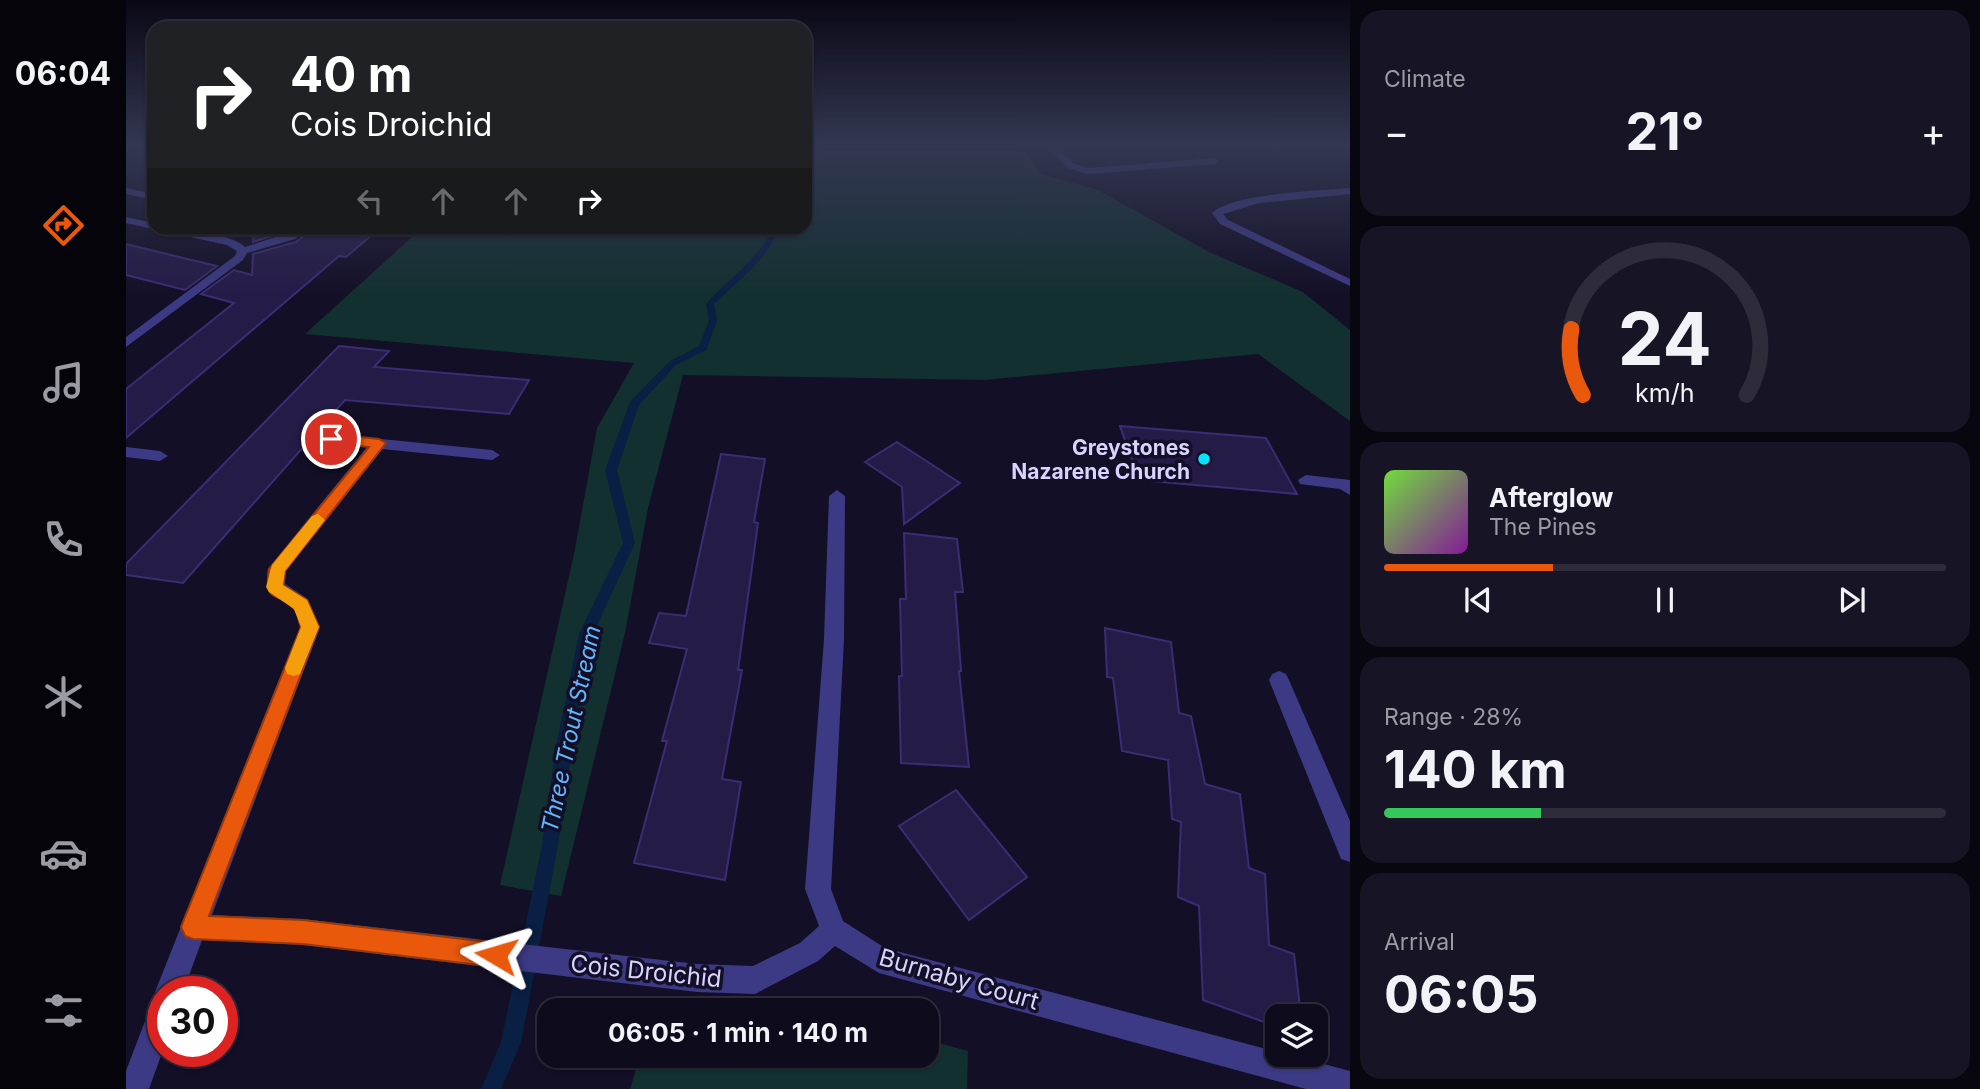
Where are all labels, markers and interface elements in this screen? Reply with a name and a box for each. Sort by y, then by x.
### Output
text: 40 m [290,45,413,104]
icon: right [175,49,266,140]
text: 06:04 [15,54,111,93]
text: Climate [1384,65,1466,93]
text: 21° [1625,100,1705,163]
text: Cois Droichid [290,105,492,144]
text: − [1384,109,1409,155]
text: + [1921,109,1946,155]
icon: left [351,182,389,220]
icon: ahead [424,182,462,220]
icon: ahead [497,182,535,220]
icon: right [570,182,608,220]
icon: directions [39,201,88,250]
text: 24 [1618,294,1712,383]
icon: music [39,358,88,407]
text: km/h [1635,377,1695,407]
pin [301,409,361,469]
icon: arrive [312,420,350,458]
place label: Greystones Nazarene Church [1011,435,1190,484]
marker: Greystones Nazarene Church [1196,451,1212,467]
text: Afterglow [1489,482,1613,513]
text: The Pines [1489,513,1597,541]
icon: phone [39,515,88,564]
icon: previous [1459,581,1497,619]
icon: pause [1646,581,1684,619]
icon: next [1833,581,1871,619]
water label: Three Trout Stream [535,623,607,835]
icon: climate [39,672,88,721]
text: Range · 28% [1384,703,1523,731]
text: 140 km [1384,738,1567,801]
icon: car [39,829,88,878]
position arrow [459,918,533,992]
text: Arrival [1384,928,1455,956]
street label: Burnaby Court [876,942,1042,1016]
street label: Cois Droichid [569,949,723,993]
text: 06:05 [1384,963,1539,1026]
speed limit sign: 30 [147,976,238,1067]
icon: filters [39,986,88,1035]
map controls [1265,1004,1328,1067]
button: layers [1265,1004,1328,1067]
text: 06:05 · 1 min · 140 m [608,1017,868,1048]

